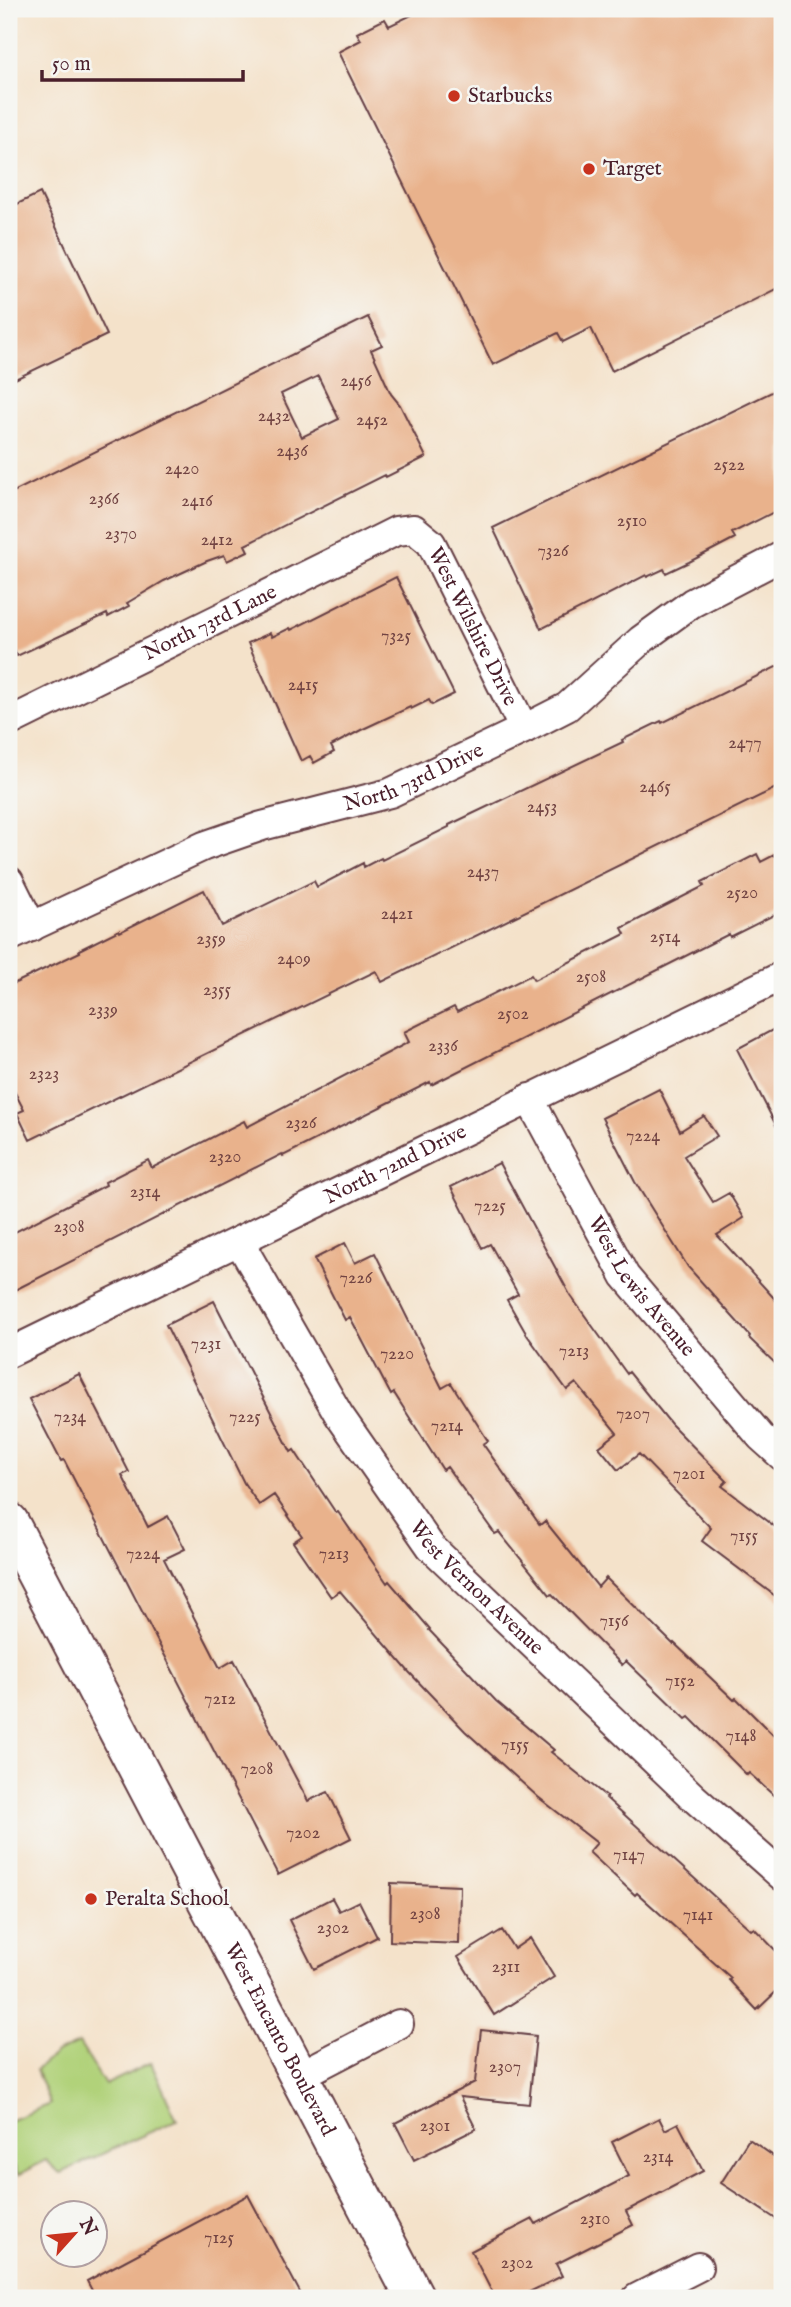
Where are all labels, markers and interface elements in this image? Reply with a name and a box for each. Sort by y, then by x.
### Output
scale bar [42,38,243,82]
text: 50 m [52,51,91,78]
place label: Starbucks [468,83,552,110]
marker: Starbucks [446,88,462,104]
place label: Target [603,156,662,183]
marker: Target [581,161,597,177]
house number: 2456 [340,370,372,393]
house number: 2432 [258,405,290,428]
house number: 2452 [356,409,388,432]
house number: 2436 [276,440,308,463]
house number: 2522 [713,454,745,477]
house number: 2420 [165,458,199,481]
house number: 2366 [89,488,120,511]
house number: 2416 [181,490,213,513]
house number: 2510 [617,510,647,533]
house number: 2370 [105,523,137,546]
house number: 2412 [201,529,233,552]
house number: 7326 [537,540,569,563]
street label: West Wilshire Drive [422,542,524,711]
street label: North 73rd Lane [139,578,281,667]
house number: 7325 [381,625,412,648]
house number: 2415 [288,674,319,697]
house number: 2477 [728,732,762,755]
street label: North 73rd Drive [341,737,488,818]
house number: 2465 [639,776,671,799]
house number: 2453 [527,796,557,819]
house number: 2437 [467,861,499,884]
house number: 2520 [726,882,758,905]
house number: 2421 [381,903,413,926]
house number: 2514 [650,926,680,949]
house number: 2359 [196,928,226,951]
house number: 2409 [277,948,311,971]
house number: 2508 [576,966,606,989]
house number: 2355 [203,979,232,1002]
house number: 2339 [88,999,118,1022]
house number: 2502 [497,1003,529,1026]
house number: 2336 [428,1035,458,1058]
house number: 2323 [29,1063,59,1086]
house number: 2326 [285,1112,317,1135]
street label: North 72nd Drive [320,1118,471,1211]
house number: 7224 [626,1125,660,1148]
house number: 2320 [209,1146,241,1169]
house number: 2314 [130,1181,161,1204]
house number: 7225 [474,1195,506,1218]
street label: West Lewis Avenue [582,1211,701,1363]
house number: 2308 [53,1216,85,1239]
house number: 7226 [340,1267,373,1290]
house number: 7231 [191,1333,221,1356]
house number: 7213 [559,1340,589,1363]
house number: 7220 [380,1343,414,1366]
house number: 7207 [616,1403,650,1426]
house number: 7234 [54,1406,86,1429]
house number: 7225 [229,1406,261,1429]
house number: 7214 [431,1415,463,1438]
house number: 7201 [673,1463,705,1486]
street label: West Vernon Avenue [403,1515,550,1661]
house number: 7155 [730,1525,759,1548]
house number: 7224 [126,1543,160,1566]
house number: 7213 [319,1543,349,1566]
house number: 7156 [599,1610,629,1633]
house number: 7152 [665,1670,695,1693]
house number: 7212 [204,1688,236,1711]
house number: 7148 [725,1725,757,1748]
house number: 7155 [501,1734,530,1757]
house number: 7208 [241,1758,273,1781]
house number: 7202 [286,1822,320,1845]
house number: 7147 [613,1844,645,1867]
place label: Peralta School [105,1886,229,1913]
marker: Peralta School [83,1891,99,1907]
house number: 2308 [409,1903,441,1926]
house number: 7141 [683,1904,713,1927]
house number: 2302 [317,1917,349,1940]
street label: West Encanto Boulevard [218,1938,342,2141]
house number: 2311 [492,1956,520,1979]
house number: 2307 [489,2056,521,2079]
house number: 2301 [420,2115,450,2138]
house number: 2314 [643,2146,674,2169]
north arrow [38,2198,108,2268]
house number: 2310 [580,2208,610,2231]
text: N [72,2214,102,2240]
house number: 7125 [204,2227,234,2250]
house number: 2302 [501,2252,533,2275]

